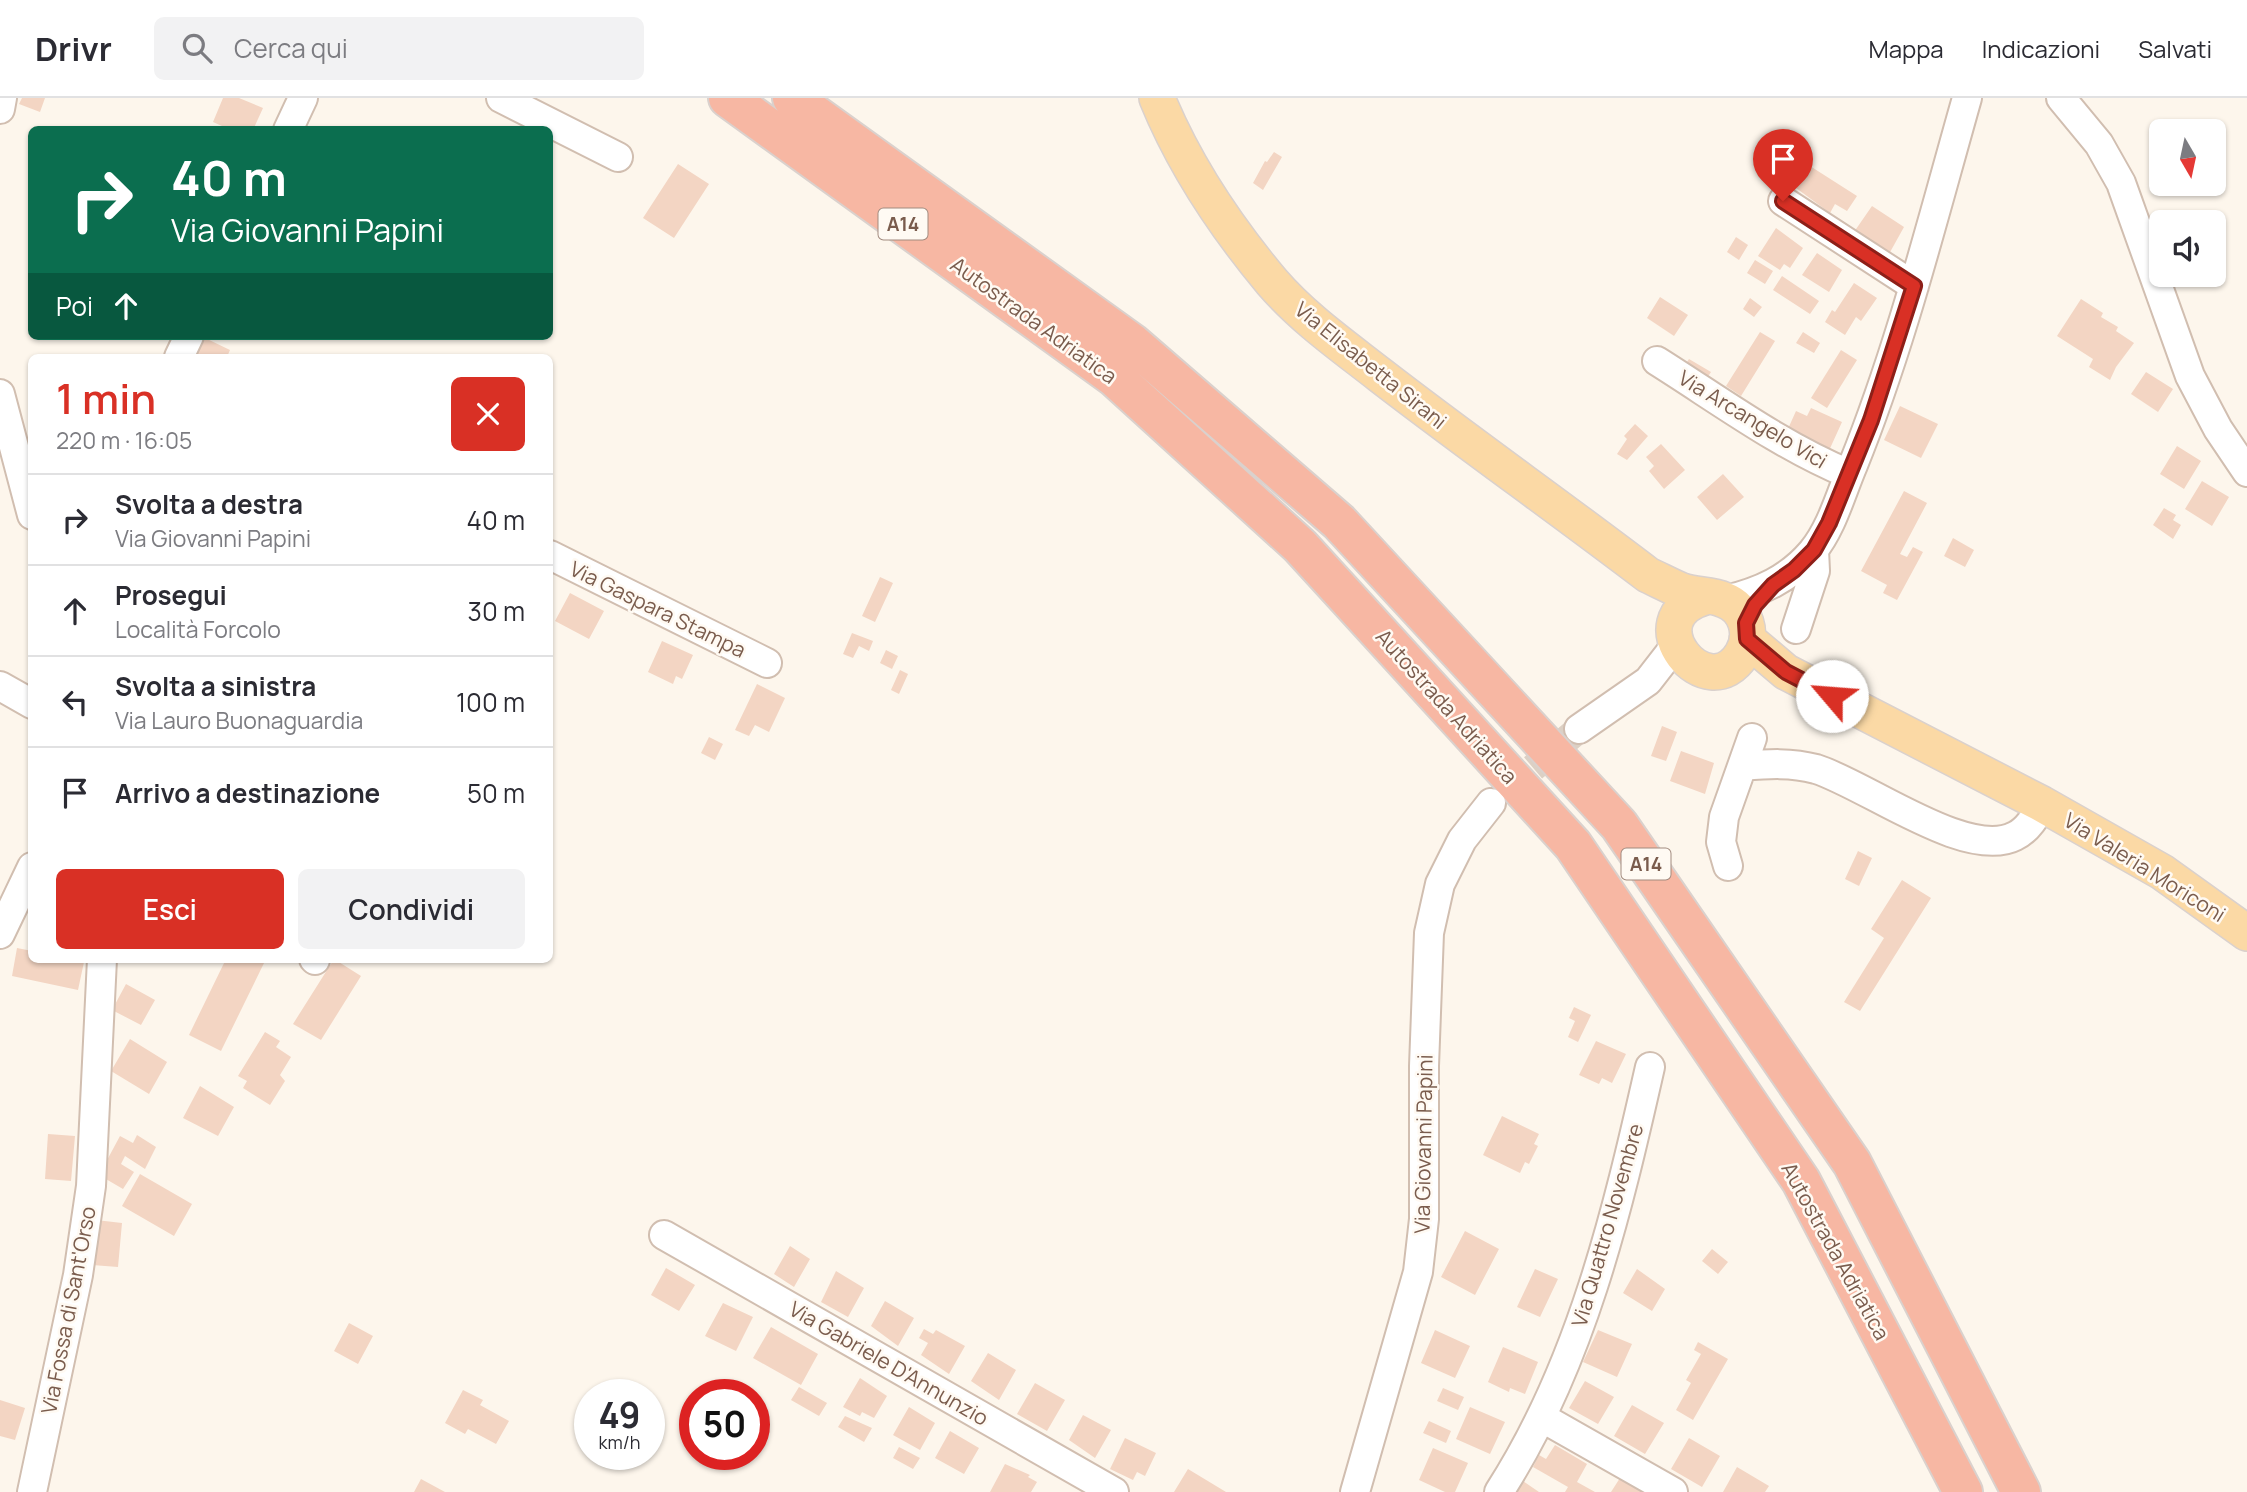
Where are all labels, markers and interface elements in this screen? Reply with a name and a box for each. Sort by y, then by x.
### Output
search box [154,17,644,80]
text: Drivr [35,26,112,71]
icon: search [178,29,216,67]
text: Cerca qui [234,30,348,66]
text: Mappa [1868,32,1944,65]
text: Indicazioni [1982,32,2100,65]
text: Salvati [2138,32,2212,65]
north arrow [2149,119,2226,196]
map controls [2149,119,2226,287]
pin [1753,129,1813,201]
icon: arrive [1764,140,1802,178]
text: 40 m [171,144,287,211]
icon: right [56,154,147,245]
text: Via Giovanni Papini [171,208,444,252]
road number: A14 [878,208,928,240]
button: sound [2149,210,2226,287]
street label: Autostrada Adriatica [945,250,1123,390]
icon: ahead [107,287,145,325]
text: Poi [56,288,93,324]
street label: Via Elisabetta Sirani [1289,295,1453,435]
street label: Via Arcangelo Vici [1673,363,1833,475]
text: 1 min [56,369,156,427]
button: close [451,377,525,451]
text: 220 m · 16:05 [56,424,192,456]
text: Svolta a destra [115,486,303,522]
icon: right [56,501,94,539]
text: 40 m [467,502,525,538]
text: Via Giovanni Papini [115,522,311,554]
street label: Via Gaspara Stampa [565,554,751,664]
text: Prosegui [115,577,227,613]
icon: ahead [56,592,94,630]
text: 30 m [468,593,525,629]
text: Località Forcolo [115,613,281,645]
street label: Autostrada Adriatica [1370,623,1524,789]
position arrow [1795,659,1869,733]
text: Svolta a sinistra [115,668,316,704]
icon: left [56,683,94,721]
text: 100 m [456,684,525,720]
text: Via Lauro Buonaguardia [115,704,363,736]
icon: arrive [56,774,94,812]
text: Arrivo a destinazione [115,775,380,811]
text: 50 m [467,775,525,811]
street label: Via Valeria Moriconi [2059,806,2231,928]
road number: A14 [1622,848,1670,880]
button: Esci [56,869,284,949]
button: Condividi [298,869,525,949]
street label: Via Giovanni Papini [1407,1054,1439,1234]
street label: Via Quattro Novembre [1565,1120,1649,1330]
street label: Autostrada Adriatica [1776,1157,1896,1345]
street label: Via Fossa di Sant'Orso [34,1204,102,1416]
street label: Via Gabriele D'Annunzio [784,1294,994,1432]
speed limit sign: 50 [679,1379,770,1470]
text: 49 [598,1391,641,1439]
text: km/h [599,1430,640,1454]

